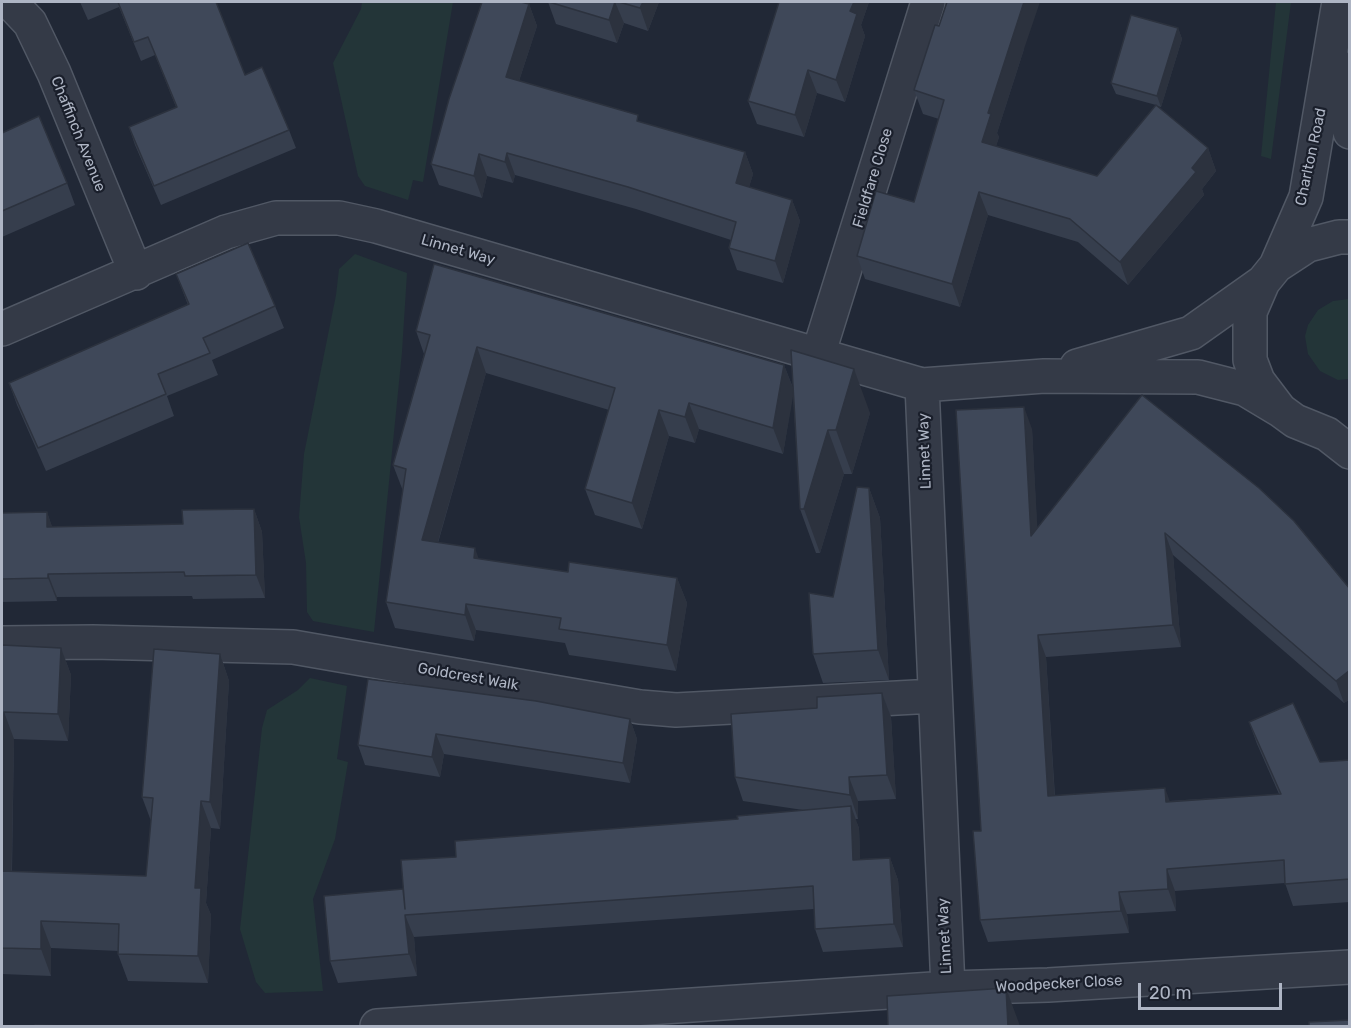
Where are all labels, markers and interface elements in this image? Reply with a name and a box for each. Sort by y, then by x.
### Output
street label: Chaffinch Avenue [47,74,109,194]
street label: Charlton Road [1292,106,1330,208]
street label: Fieldfare Close [849,126,897,230]
street label: Linnet Way [419,231,497,269]
street label: Linnet Way [915,413,935,489]
street label: Goldcrest Walk [416,659,520,695]
street label: Linnet Way [934,897,956,975]
scale bar [1141,971,1285,1009]
street label: Woodpecker Close [995,972,1123,996]
text: 20 m [1149,982,1191,1004]

